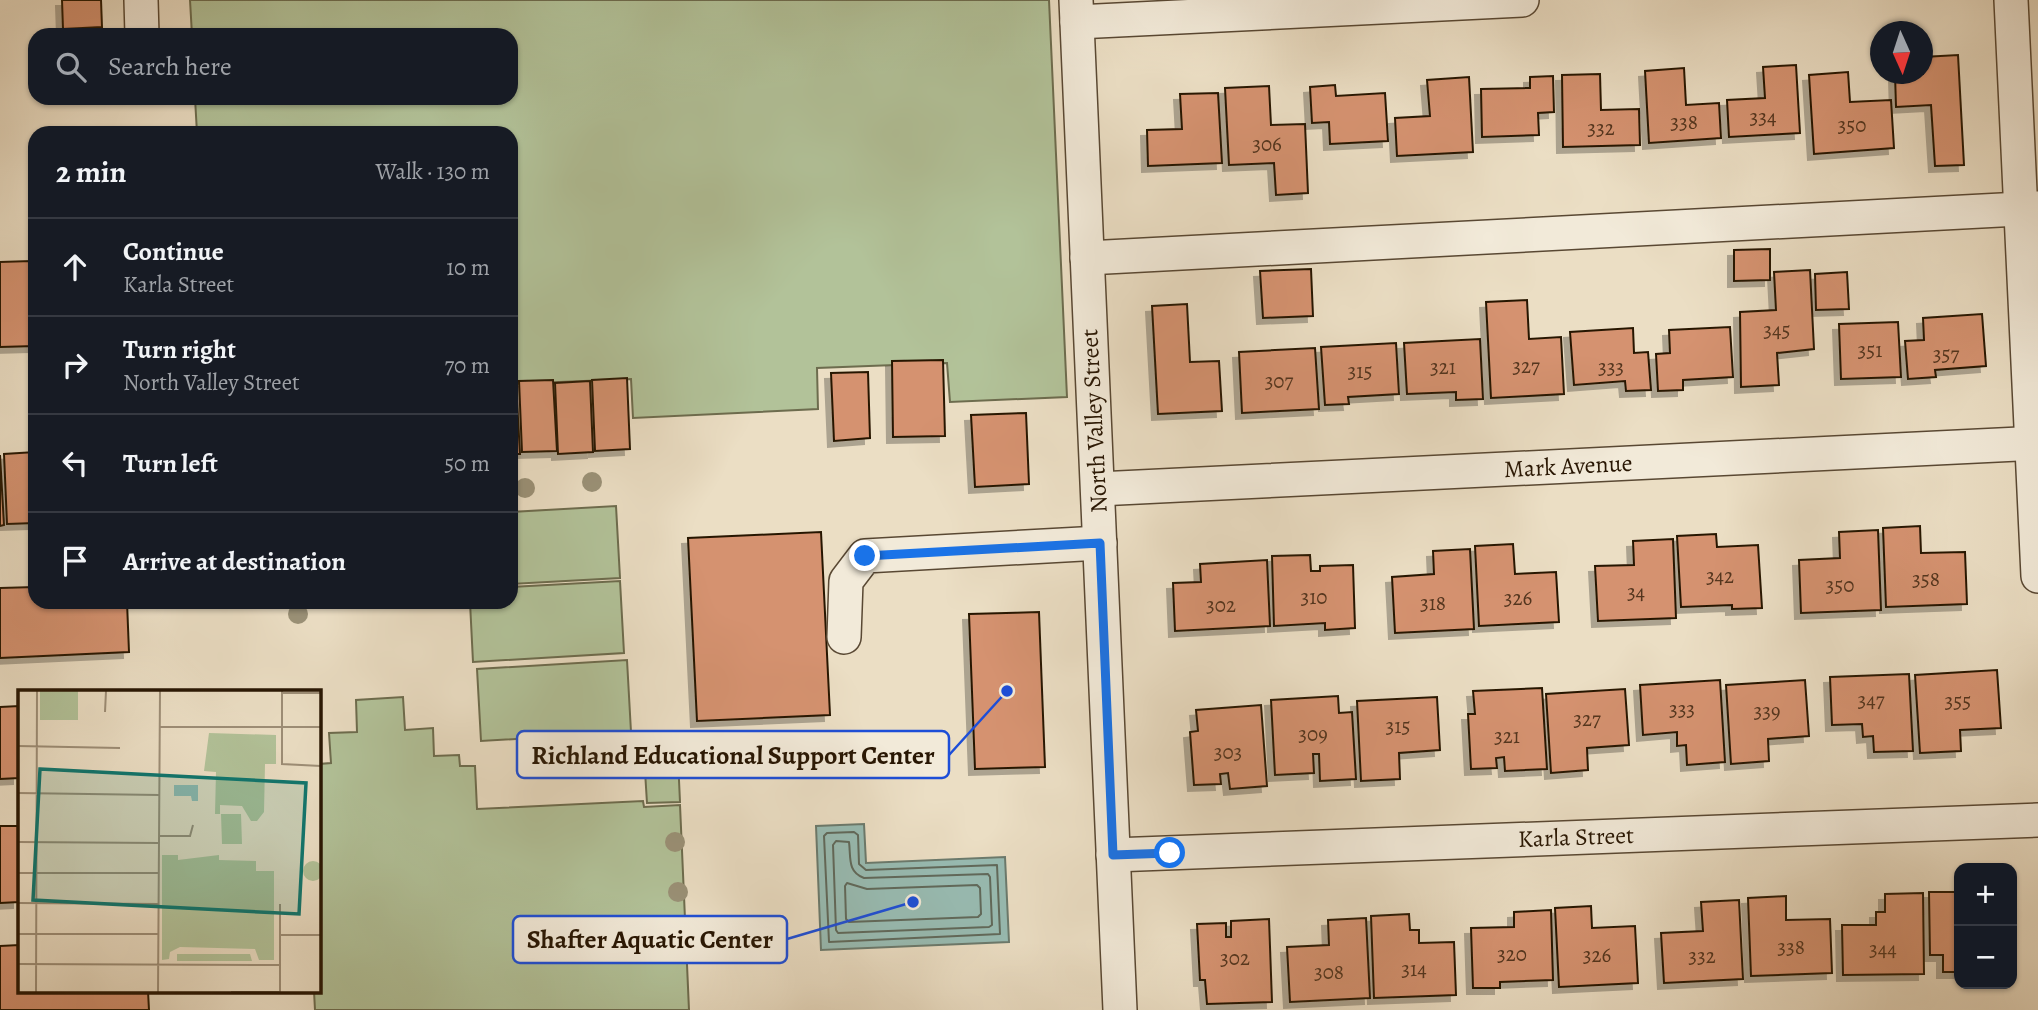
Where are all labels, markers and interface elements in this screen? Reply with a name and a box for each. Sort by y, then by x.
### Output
north arrow [1870,21,1933,84]
search box [28,28,518,105]
icon: search [52,48,90,86]
text: Search here [108,49,232,84]
house number: 334 [1750,103,1777,131]
house number: 338 [1670,108,1698,136]
house number: 350 [1838,111,1866,139]
house number: 332 [1587,114,1615,142]
house number: 306 [1252,130,1282,158]
text: 2 min [56,152,126,192]
text: Walk · 130 m [376,156,490,187]
text: Continue [123,234,224,269]
icon: ahead [56,248,94,286]
text: 10 m [446,252,490,283]
text: Karla Street [123,269,234,300]
house number: 345 [1763,316,1791,344]
street label: North Valley Street [1073,328,1115,514]
text: Turn right [123,332,236,367]
house number: 351 [1858,336,1882,364]
house number: 357 [1933,340,1959,368]
icon: right [56,346,94,384]
text: 70 m [444,350,490,381]
house number: 327 [1512,352,1540,380]
house number: 321 [1430,353,1456,381]
house number: 333 [1598,353,1624,381]
house number: 315 [1348,357,1372,385]
text: North Valley Street [123,367,300,398]
house number: 307 [1265,367,1294,395]
icon: left [56,444,94,482]
text: Turn left [123,446,218,481]
street label: Mark Avenue [1503,447,1633,485]
text: 50 m [444,448,490,479]
route end [849,540,880,571]
icon: arrive [56,542,94,580]
text: Arrive at destination [123,544,346,579]
house number: 342 [1706,562,1734,590]
house number: 358 [1912,565,1940,593]
house number: 350 [1826,571,1854,599]
house number: 34 [1627,578,1645,606]
house number: 310 [1300,583,1328,611]
house number: 326 [1504,584,1533,612]
house number: 318 [1420,589,1446,617]
house number: 302 [1206,591,1236,619]
house number: 347 [1857,686,1885,714]
house number: 355 [1945,687,1971,715]
inset map [18,690,320,992]
house number: 333 [1669,695,1695,723]
house number: 339 [1753,697,1781,725]
house number: 327 [1573,705,1601,733]
house number: 315 [1386,712,1410,740]
house number: 309 [1298,720,1328,748]
house number: 321 [1494,722,1520,750]
callout: Richland Educational Support Center [517,731,949,778]
text: Richland Educational Support Center [531,738,935,773]
house number: 303 [1214,738,1242,766]
street label: Karla Street [1517,819,1635,855]
route start [1154,837,1185,868]
map controls [1954,863,2017,989]
button: + [1954,863,2017,926]
callout: Shafter Aquatic Center [513,916,787,963]
text: Shafter Aquatic Center [527,922,774,957]
button: − [1954,926,2017,989]
house number: 338 [1777,933,1805,961]
house number: 344 [1869,935,1897,963]
house number: 320 [1497,940,1527,968]
house number: 326 [1583,941,1612,969]
house number: 332 [1688,942,1716,970]
house number: 302 [1220,944,1250,972]
house number: 314 [1401,955,1427,983]
house number: 308 [1314,958,1344,986]

